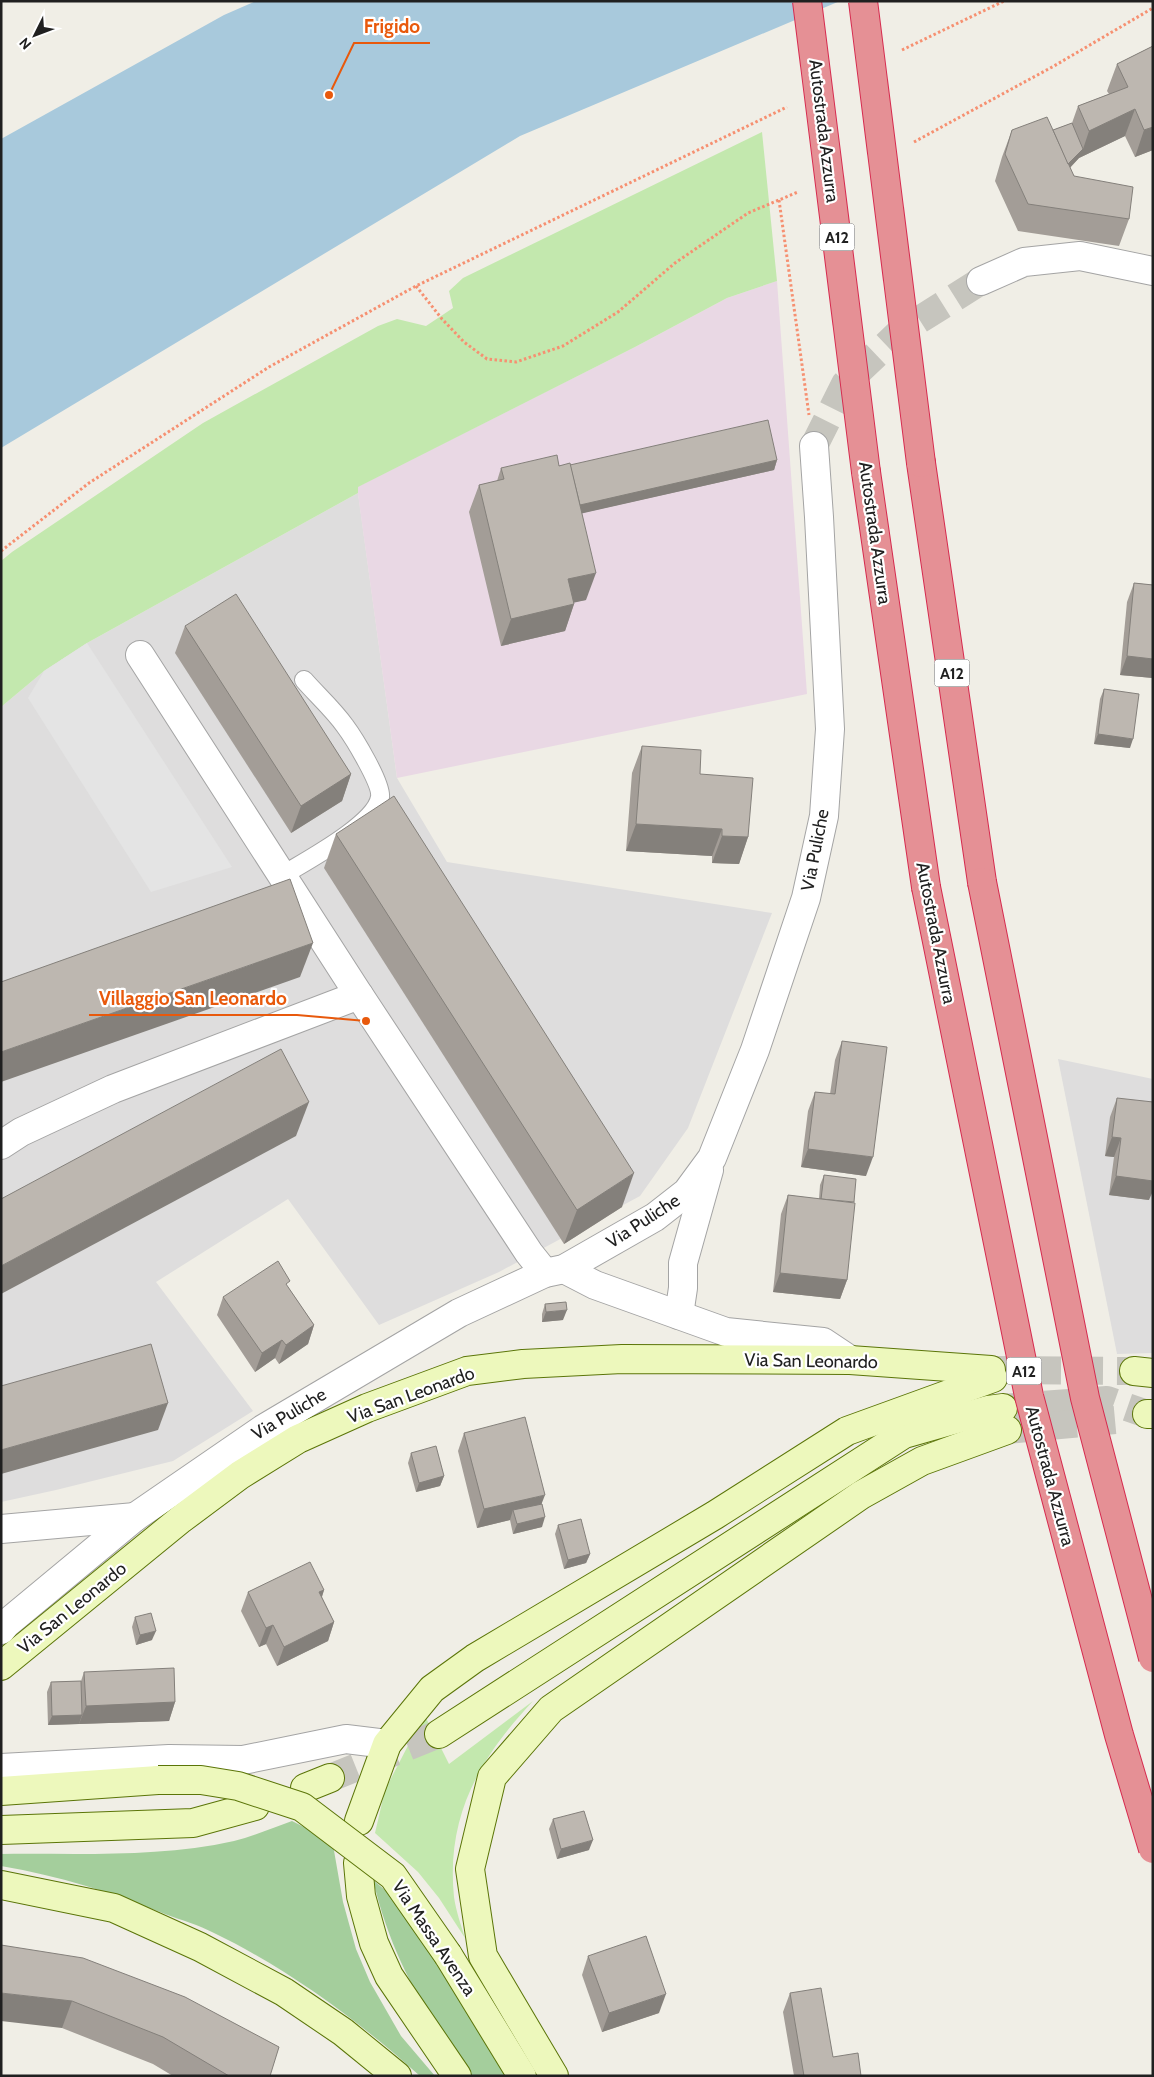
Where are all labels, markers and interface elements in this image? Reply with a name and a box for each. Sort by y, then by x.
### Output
callout: Frigido [354,9,430,43]
north arrow [10,10,60,60]
text: Frigido [364,15,420,38]
text: N [15,34,35,53]
street label: Autostrada Azzurra [804,58,844,204]
road number: A12 [820,223,854,250]
street label: Autostrada Azzurra [854,460,896,606]
road number: A12 [934,660,970,686]
street label: Via Puliche [796,807,834,893]
street label: Autostrada Azzurra [911,860,961,1006]
callout: Villaggio San Leonardo [89,981,297,1015]
text: Villaggio San Leonardo [99,987,287,1010]
street label: Via Puliche [602,1189,684,1253]
street label: Via San Leonardo [744,1349,878,1373]
road number: A12 [1006,1358,1042,1384]
street label: Via San Leonardo [344,1362,478,1428]
street label: Via Puliche [248,1383,330,1445]
street label: Autostrada Azzurra [1021,1404,1079,1549]
street label: Via San Leonardo [13,1557,131,1659]
street label: Via Massa Avenza [387,1876,481,2000]

